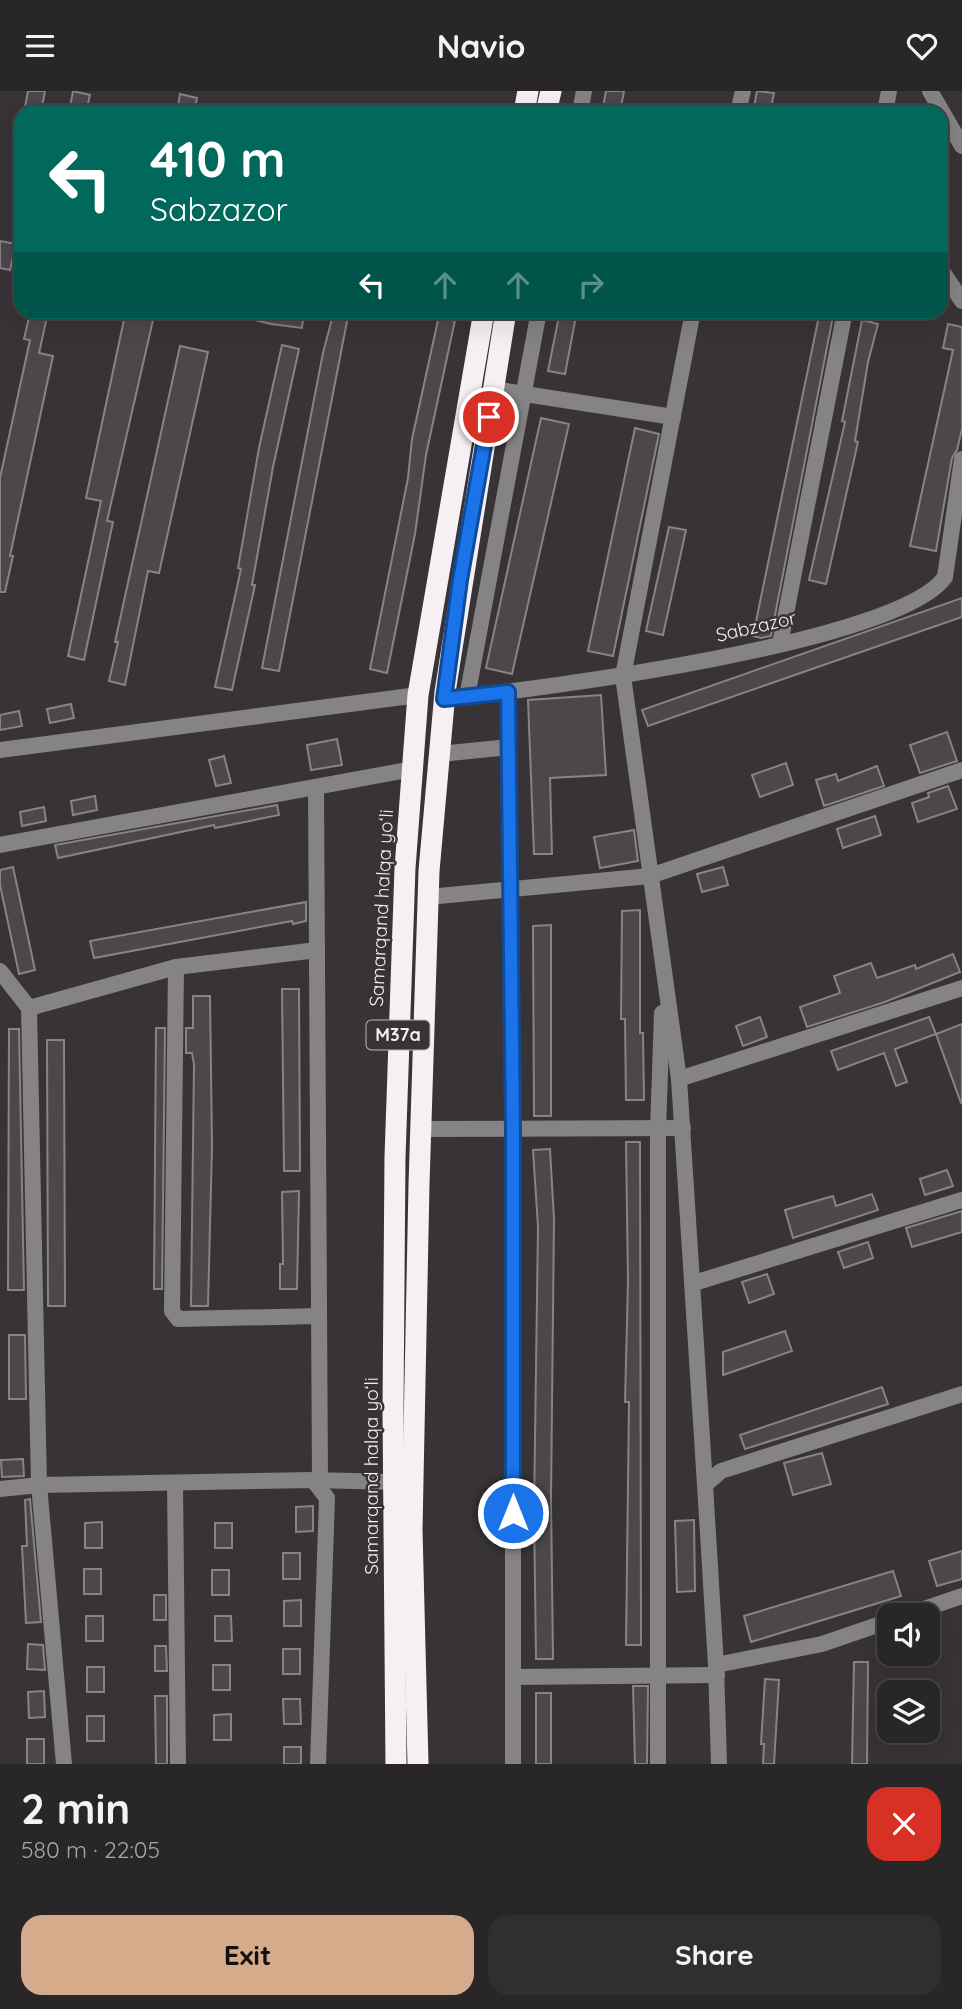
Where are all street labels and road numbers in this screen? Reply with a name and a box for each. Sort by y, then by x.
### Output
street label: Sabzazor [713,605,799,647]
street label: Samarqand halqa yoʻli [364,809,398,1007]
road number: M37a [366,1021,430,1050]
street label: Samarqand halqa yoʻli [359,1377,383,1575]

